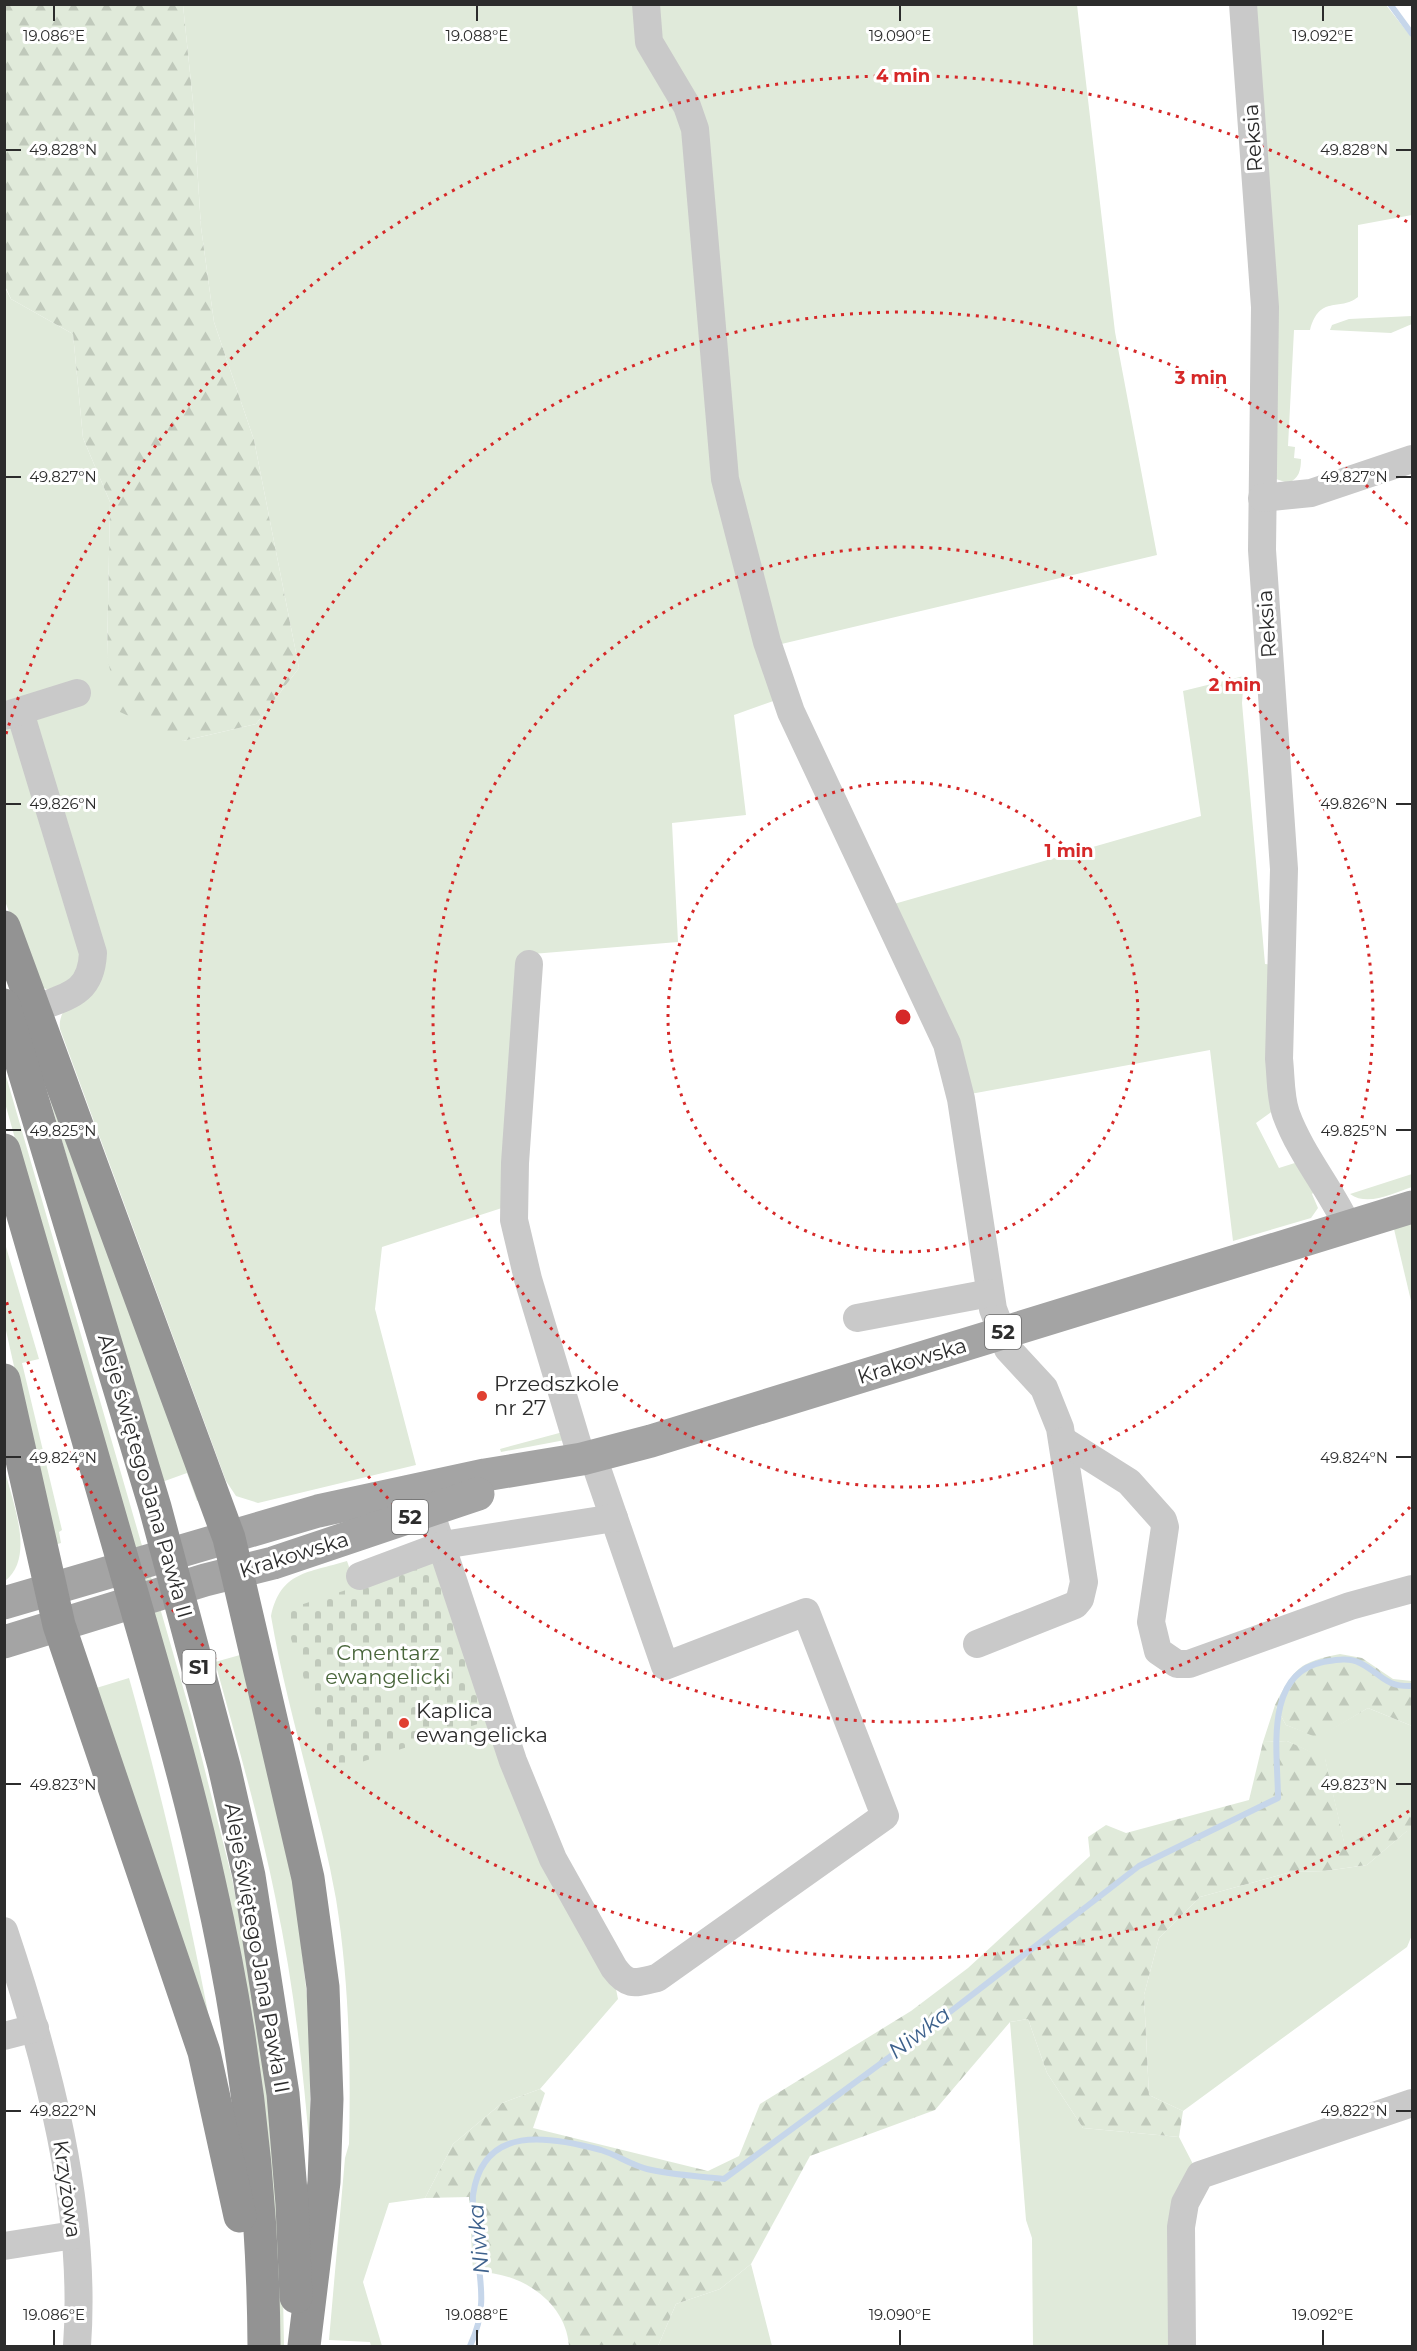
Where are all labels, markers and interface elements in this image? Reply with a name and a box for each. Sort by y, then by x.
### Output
text: 19.086°E [23,26,85,45]
text: 19.088°E [446,26,508,45]
text: 19.090°E [869,26,931,45]
text: 19.092°E [1292,26,1354,45]
text: 4 min [876,65,930,87]
street label: Reksia [1238,103,1267,173]
text: 49.828°N [29,140,97,159]
text: 49.828°N [1320,140,1388,159]
text: 3 min [1174,367,1227,389]
text: 49.827°N [29,467,97,486]
text: 49.827°N [1320,467,1388,486]
street label: Reksia [1252,589,1281,659]
text: 2 min [1209,674,1261,696]
text: 49.826°N [29,794,97,813]
text: 49.826°N [1320,794,1388,813]
text: 1 min [1045,840,1093,862]
centre of rings [893,1007,913,1027]
text: 49.825°N [30,1121,96,1140]
text: 49.825°N [1321,1121,1387,1140]
road number: 52 [985,1315,1021,1349]
street label: Aleje świętego Jana Pawła II [93,1331,198,1621]
street label: Krakowska [854,1332,970,1389]
place label: Przedszkole nr 27 [494,1371,619,1420]
marker: Przedszkole nr 27 [475,1389,489,1403]
text: 49.824°N [29,1448,97,1467]
text: 49.824°N [1320,1448,1388,1467]
road number: 52 [392,1500,428,1534]
street label: Krakowska [236,1526,352,1583]
park label: Cmentarz ewangelicki [325,1640,451,1689]
road number: S1 [182,1650,216,1684]
place label: Kaplica ewangelicka [416,1698,548,1747]
marker: Kaplica ewangelicka [397,1716,411,1730]
text: 49.823°N [30,1775,96,1794]
text: 49.823°N [1321,1775,1387,1794]
street label: Aleje świętego Jana Pawła II [220,1801,295,2095]
water label: Niwka [883,2000,956,2064]
text: 49.822°N [29,2101,97,2120]
text: 49.822°N [1320,2101,1388,2120]
street label: Krzyżowa [48,2138,87,2239]
water label: Niwka [462,2203,495,2275]
text: 19.086°E [23,2305,85,2324]
text: 19.088°E [446,2305,508,2324]
text: 19.090°E [869,2305,931,2324]
text: 19.092°E [1292,2305,1354,2324]

